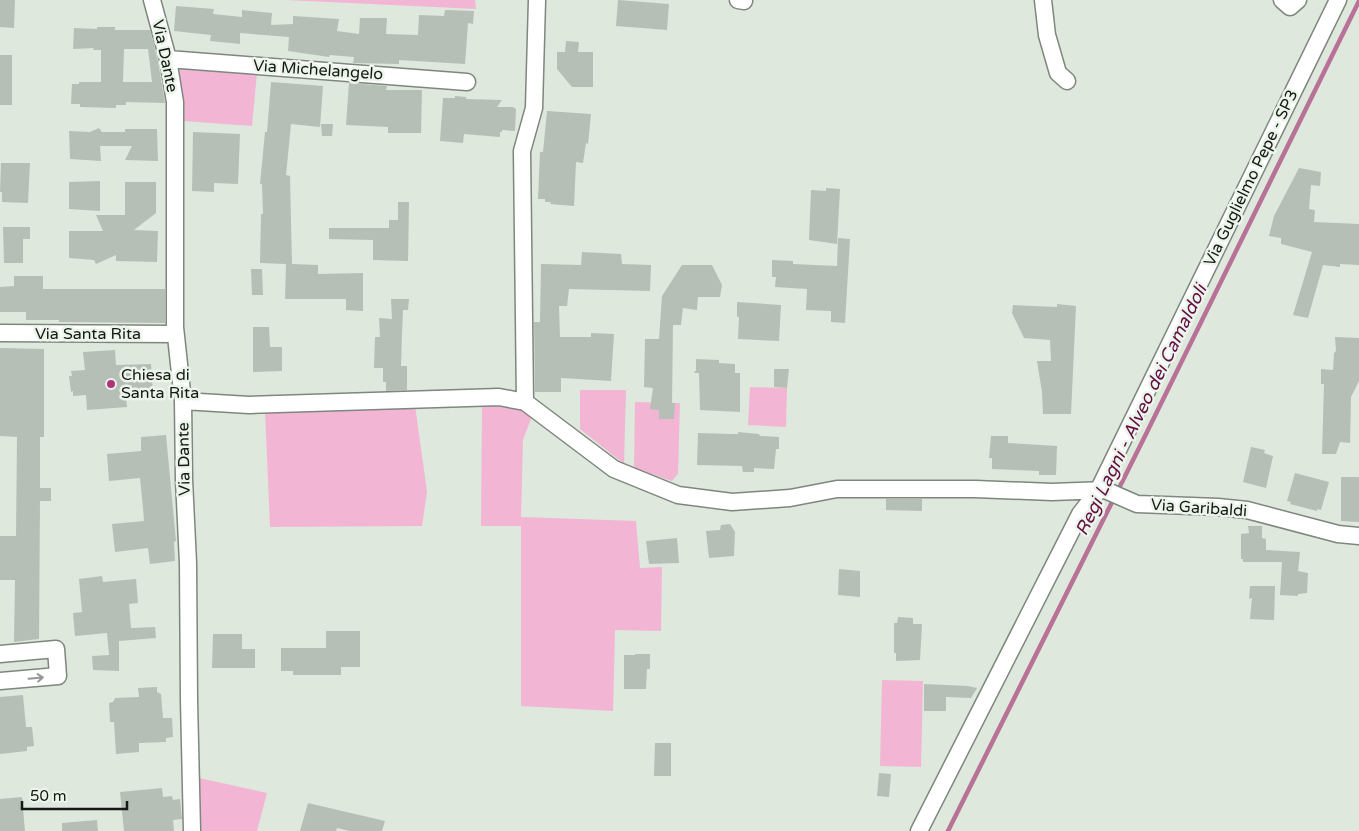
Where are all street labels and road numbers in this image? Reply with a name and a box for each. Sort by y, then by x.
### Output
street label: Via Dante [148,18,182,94]
street label: Via Michelangelo [252,55,384,85]
street label: Via Guglielmo Pepe - SP3 [1200,86,1302,270]
street label: Via Santa Rita [35,324,141,344]
street label: Via Dante [173,422,195,496]
street label: Via Garibaldi [1150,495,1248,521]

